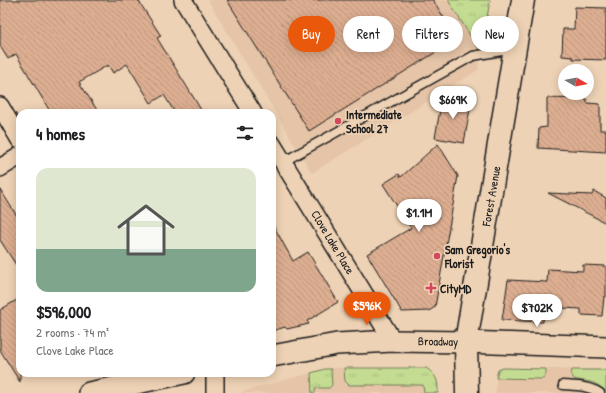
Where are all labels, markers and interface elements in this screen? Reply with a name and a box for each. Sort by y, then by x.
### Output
chip: Buy [288,16,335,52]
chip: Rent [343,16,394,52]
chip: Filters [402,16,463,52]
chip: New [471,16,519,52]
north arrow [558,64,594,100]
map controls [558,64,594,100]
pin: $669K [425,86,481,120]
text: $669K [439,90,467,108]
place label: Intermediate School 27 [346,106,402,137]
marker: Intermediate School 27 [333,116,343,126]
text: 4 homes [36,122,85,145]
icon: filters [234,122,256,144]
street label: Forest Avenue [477,164,505,228]
icon: home [110,194,182,266]
pin: $1.1M [391,199,447,233]
text: $1.1M [406,203,432,221]
street label: Clove Lake Place [307,207,359,277]
place label: Sam Gregorio's Florist [444,241,511,272]
marker: Sam Gregorio's Florist [432,251,442,261]
place label: CityMD [440,280,472,298]
marker: CityMD [425,282,437,294]
pin: $596K [339,292,395,326]
pin: $702K [509,294,565,328]
text: $596K [353,296,381,314]
text: $702K [521,298,553,316]
text: $596,000 [36,300,91,323]
text: 2 rooms · 74 m² [36,323,109,341]
street label: Broadway [418,332,458,350]
text: Clove Lake Place [36,341,114,359]

